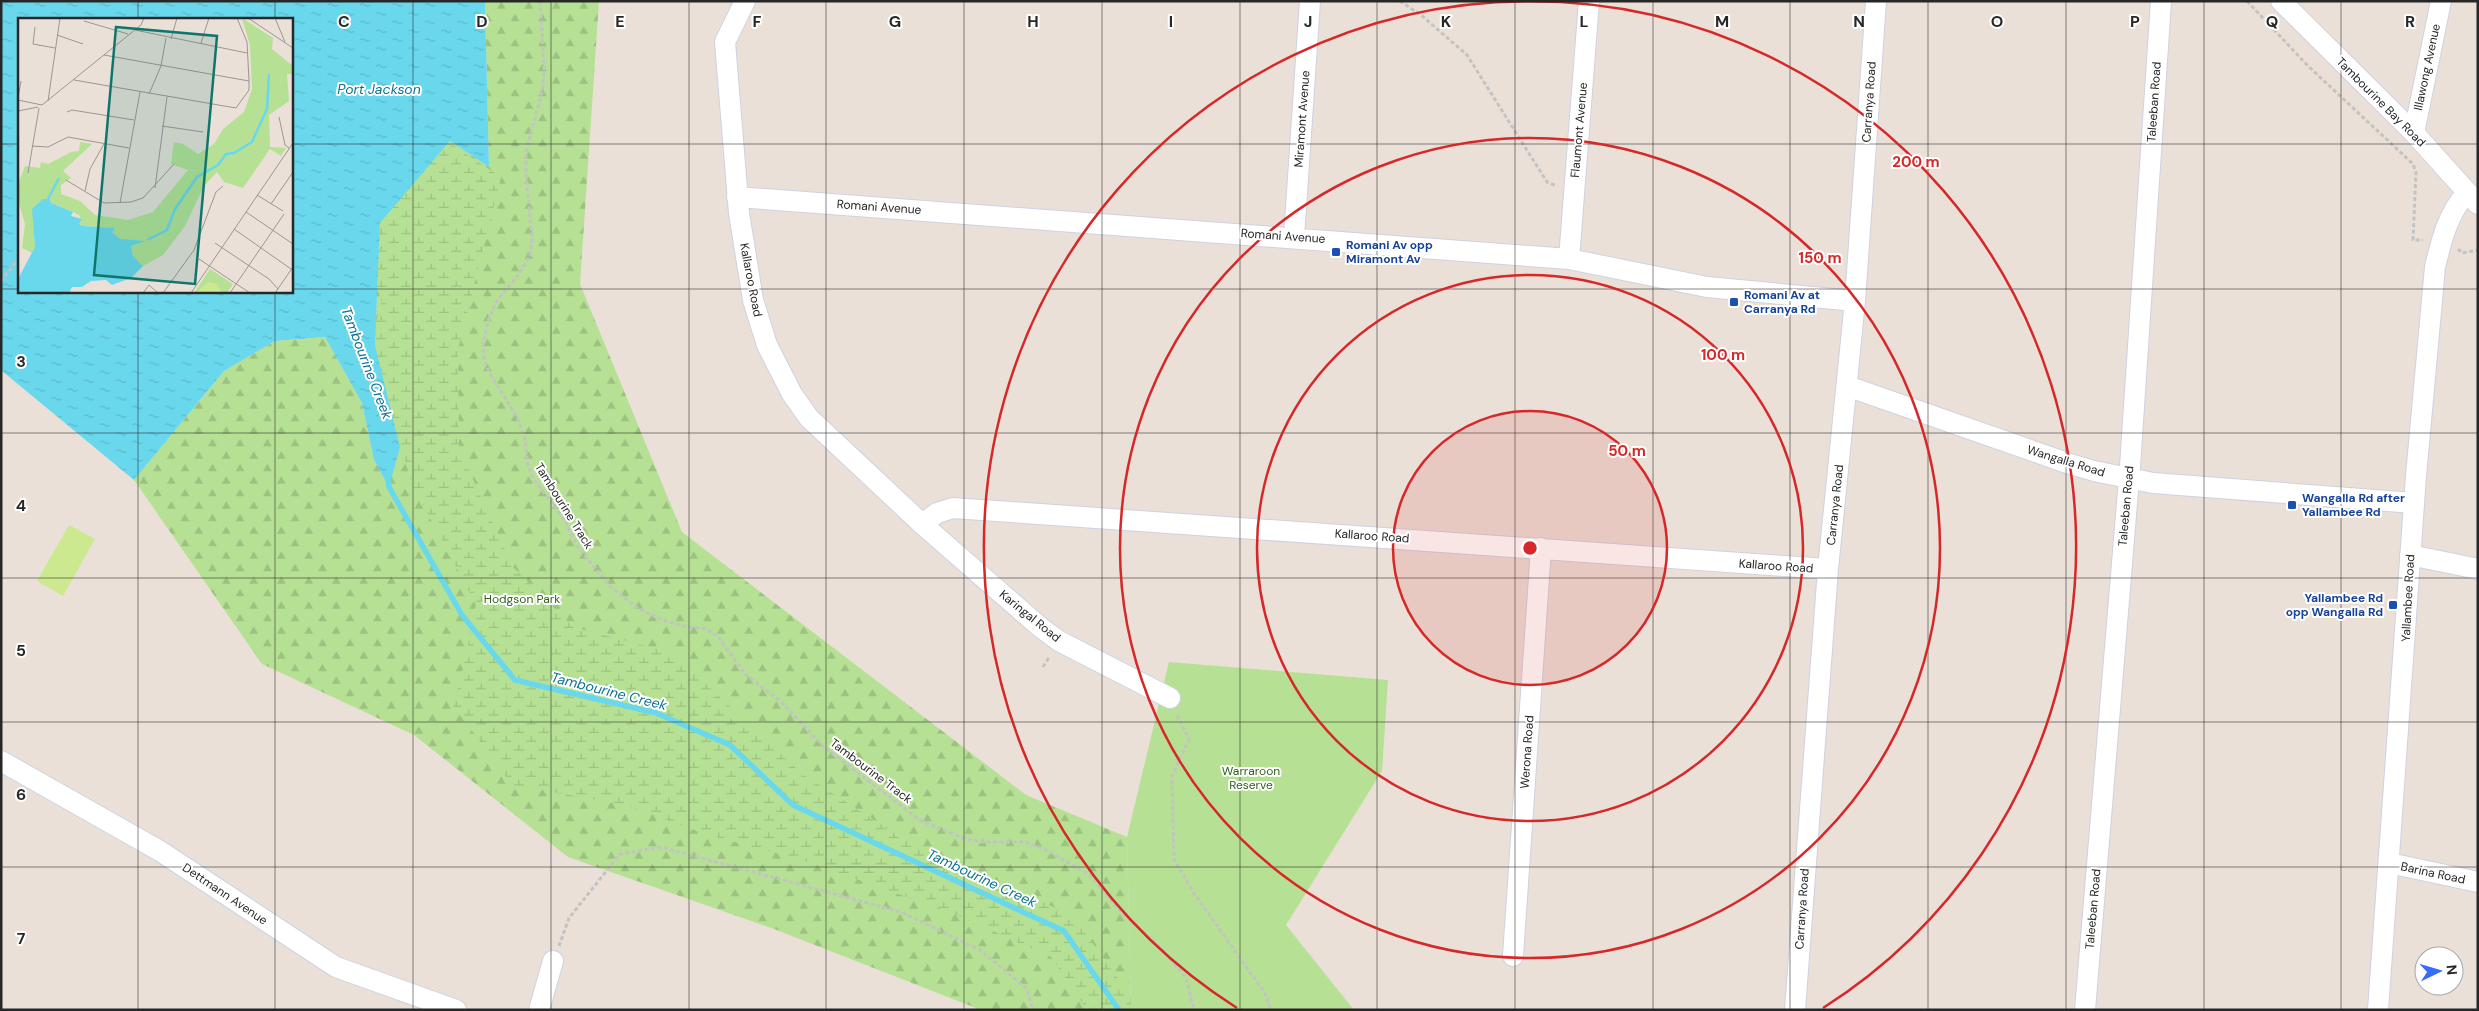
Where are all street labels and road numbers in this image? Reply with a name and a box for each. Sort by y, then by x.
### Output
street label: Illawong Avenue [2410,22,2444,112]
street label: Tambourine Bay Road [2333,54,2429,150]
street label: Carranya Road [1858,61,1880,143]
street label: Taleeban Road [2143,61,2165,143]
street label: Miramont Avenue [1291,70,1313,168]
street label: Flaumont Avenue [1567,81,1591,178]
street label: Romani Avenue [836,196,922,218]
street label: Romani Avenue [1240,225,1326,247]
street label: Kallaroo Road [736,242,766,318]
street label: Wangalla Road [2025,442,2107,480]
street label: Tambourine Track [531,460,597,552]
street label: Carranya Road [1823,464,1847,546]
street label: Taleeban Road [2115,465,2137,547]
street label: Kallaroo Road [1334,525,1410,547]
street label: Yallambee Road [2398,554,2418,642]
street label: Kallaroo Road [1738,555,1814,577]
street label: Karingal Road [996,586,1064,646]
street label: Werona Road [1516,715,1538,789]
street label: Tambourine Track [827,735,915,807]
street label: Barina Road [2399,858,2467,888]
street label: Dettmann Avenue [179,860,271,928]
street label: Carranya Road [1791,868,1813,950]
street label: Taleeban Road [2082,868,2104,950]

